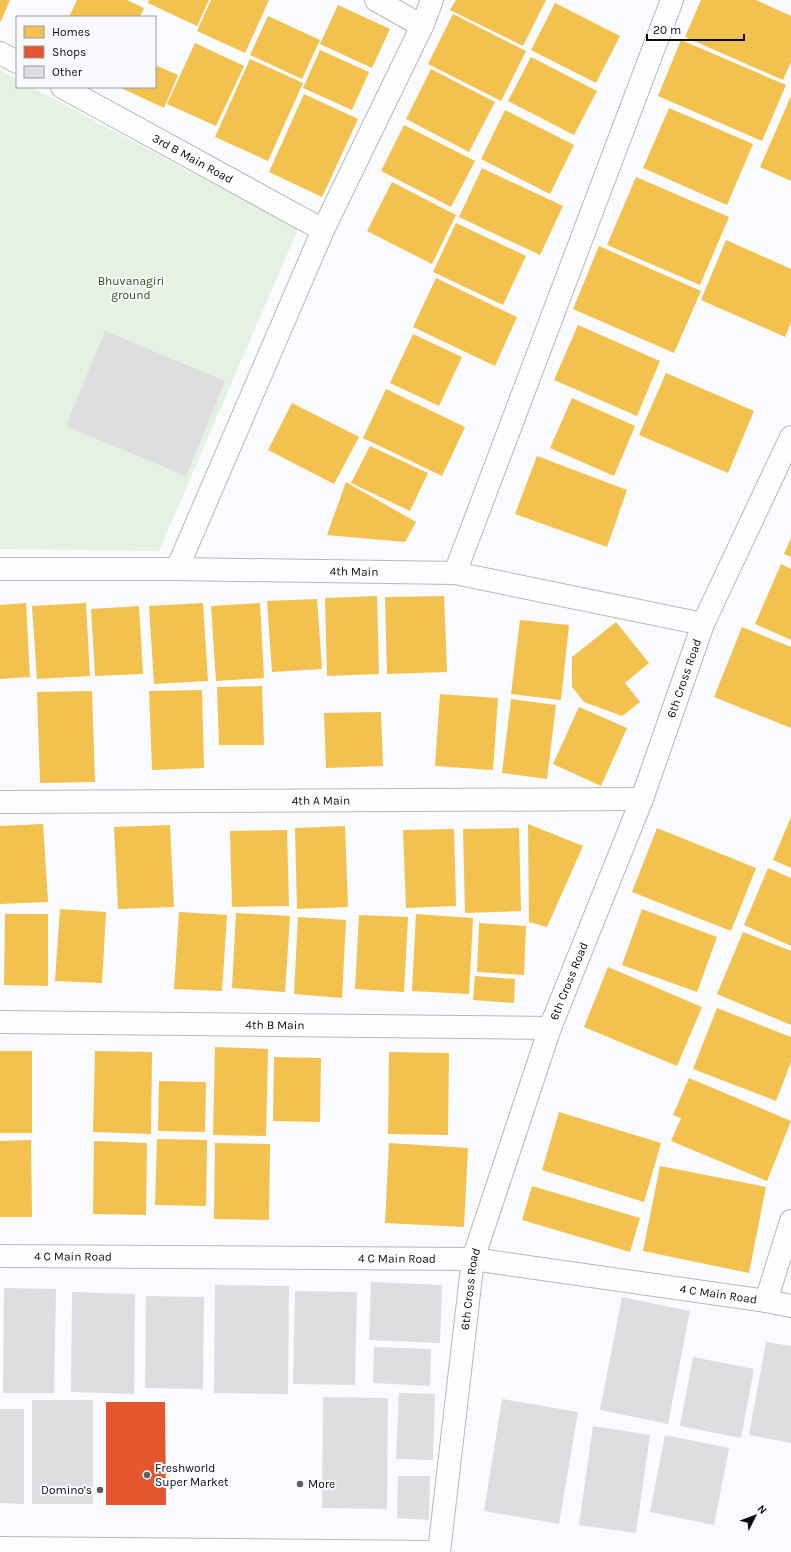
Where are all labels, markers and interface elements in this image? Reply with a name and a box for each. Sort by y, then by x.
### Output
legend [16,16,156,88]
scale bar [647,16,744,42]
text: 20 m [653,23,681,37]
text: Homes [52,25,90,39]
text: Shops [52,45,86,59]
text: Other [52,65,83,79]
street label: 3rd B Main Road [150,131,235,186]
park label: Bhuvanagiri ground [98,274,164,302]
street label: 4th Main [329,564,379,579]
street label: 6th Cross Road [664,637,704,720]
street label: 4th A Main [292,793,350,808]
street label: 6th Cross Road [547,940,591,1022]
street label: 4th B Main [245,1018,305,1032]
street label: 6th Cross Road [458,1246,483,1331]
street label: 4 C Main Road [34,1249,112,1264]
street label: 4 C Main Road [358,1251,436,1266]
street label: 4 C Main Road [679,1282,758,1307]
place label: Freshworld Super Market [155,1461,229,1489]
marker: Freshworld Super Market [142,1470,152,1480]
place label: More [308,1477,335,1491]
marker: More [295,1479,305,1489]
place label: Domino's [41,1483,92,1497]
marker: Domino's [95,1485,105,1495]
north arrow [735,1496,775,1536]
text: N [755,1502,770,1517]

